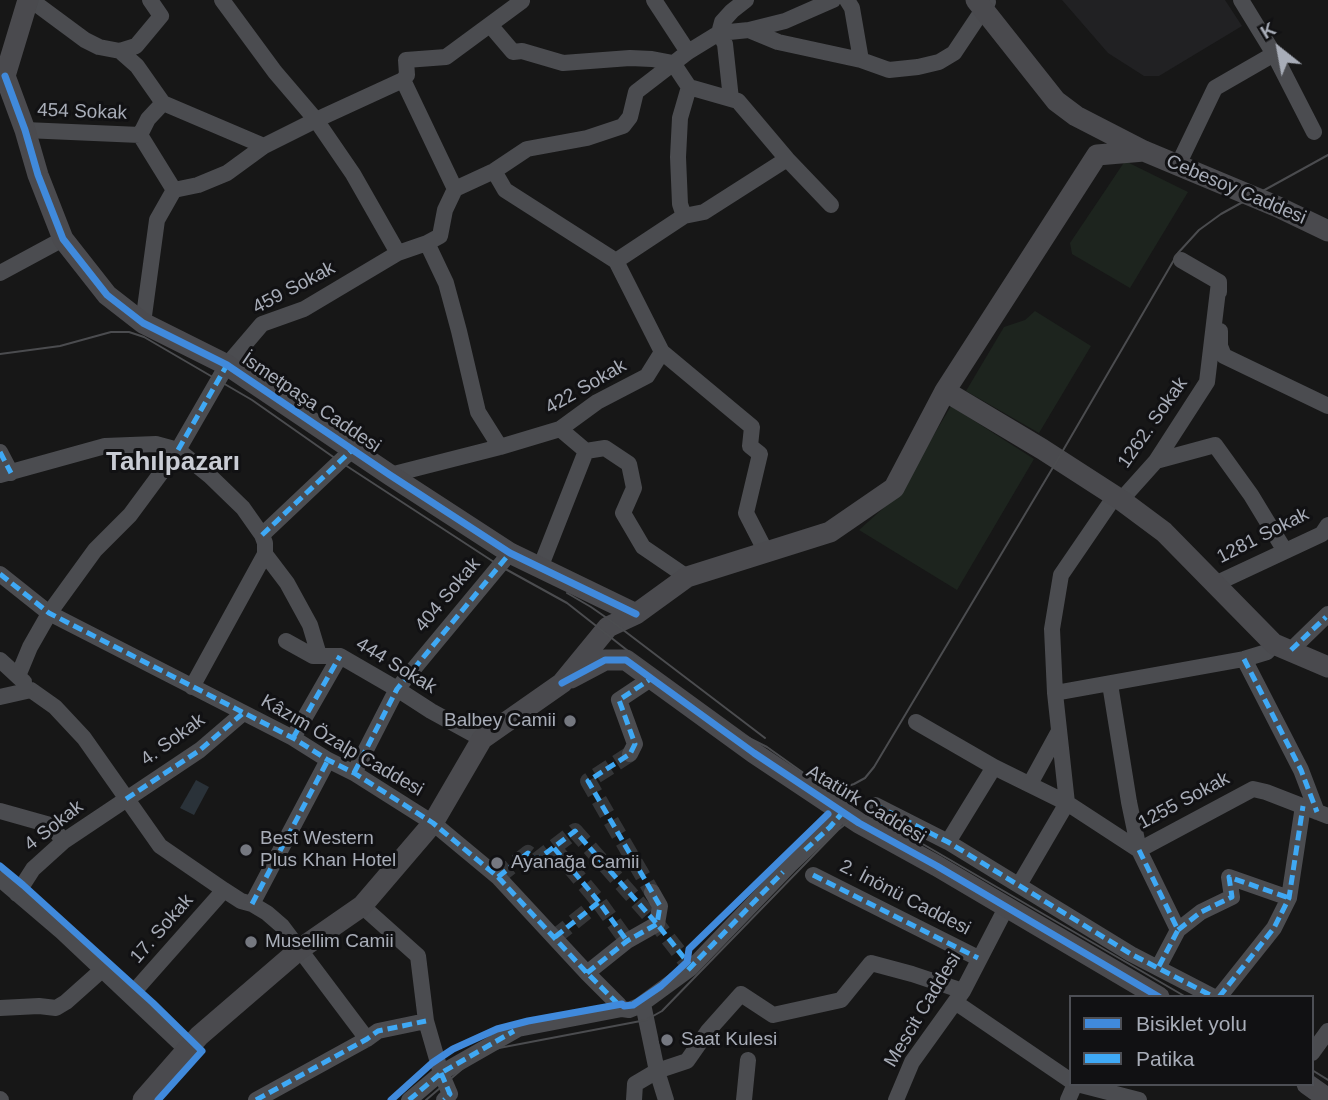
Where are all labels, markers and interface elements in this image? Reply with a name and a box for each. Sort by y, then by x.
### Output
north arrow [1244,14,1314,84]
text: K [1257,18,1279,43]
street label: 454 Sokak [37,99,127,125]
street label: Cebesoy Caddesi [1163,150,1309,230]
street label: 459 Sokak [249,257,339,319]
street label: İsmetpaşa Caddesi [237,348,385,458]
street label: 422 Sokak [541,355,631,419]
street label: 1262. Sokak [1113,373,1193,473]
district label: Tahılpazarı [106,447,240,479]
street label: 1281 Sokak [1213,503,1313,569]
street label: 404 Sokak [410,553,486,637]
street label: 444 Sokak [352,633,440,699]
street label: Kâzım Özalp Caddesi [257,690,427,802]
street label: 4. Sokak [136,709,210,771]
place label: Balbey Camii [444,710,556,732]
marker: Balbey Camii [562,713,578,729]
street label: Atatürk Caddesi [802,760,930,850]
street label: 1255 Sokak [1134,767,1234,835]
street label: 4 Sokak [20,796,88,856]
place label: Best Western Plus Khan Hotel [260,828,396,872]
marker: Best Western Plus Khan Hotel [238,842,254,858]
place label: Ayanağa Camii [511,852,640,874]
marker: Ayanağa Camii [489,855,505,871]
street label: 2. İnönü Caddesi [836,855,974,941]
street label: 17. Sokak [126,890,198,968]
place label: Musellim Camii [265,931,394,953]
marker: Musellim Camii [243,934,259,950]
street label: Mescit Caddesi [880,948,966,1072]
legend [1069,995,1314,1086]
text: Bisiklet yolu [1136,1012,1247,1035]
place label: Saat Kulesi [681,1029,777,1051]
marker: Saat Kulesi [659,1032,675,1048]
text: Patika [1136,1047,1194,1070]

